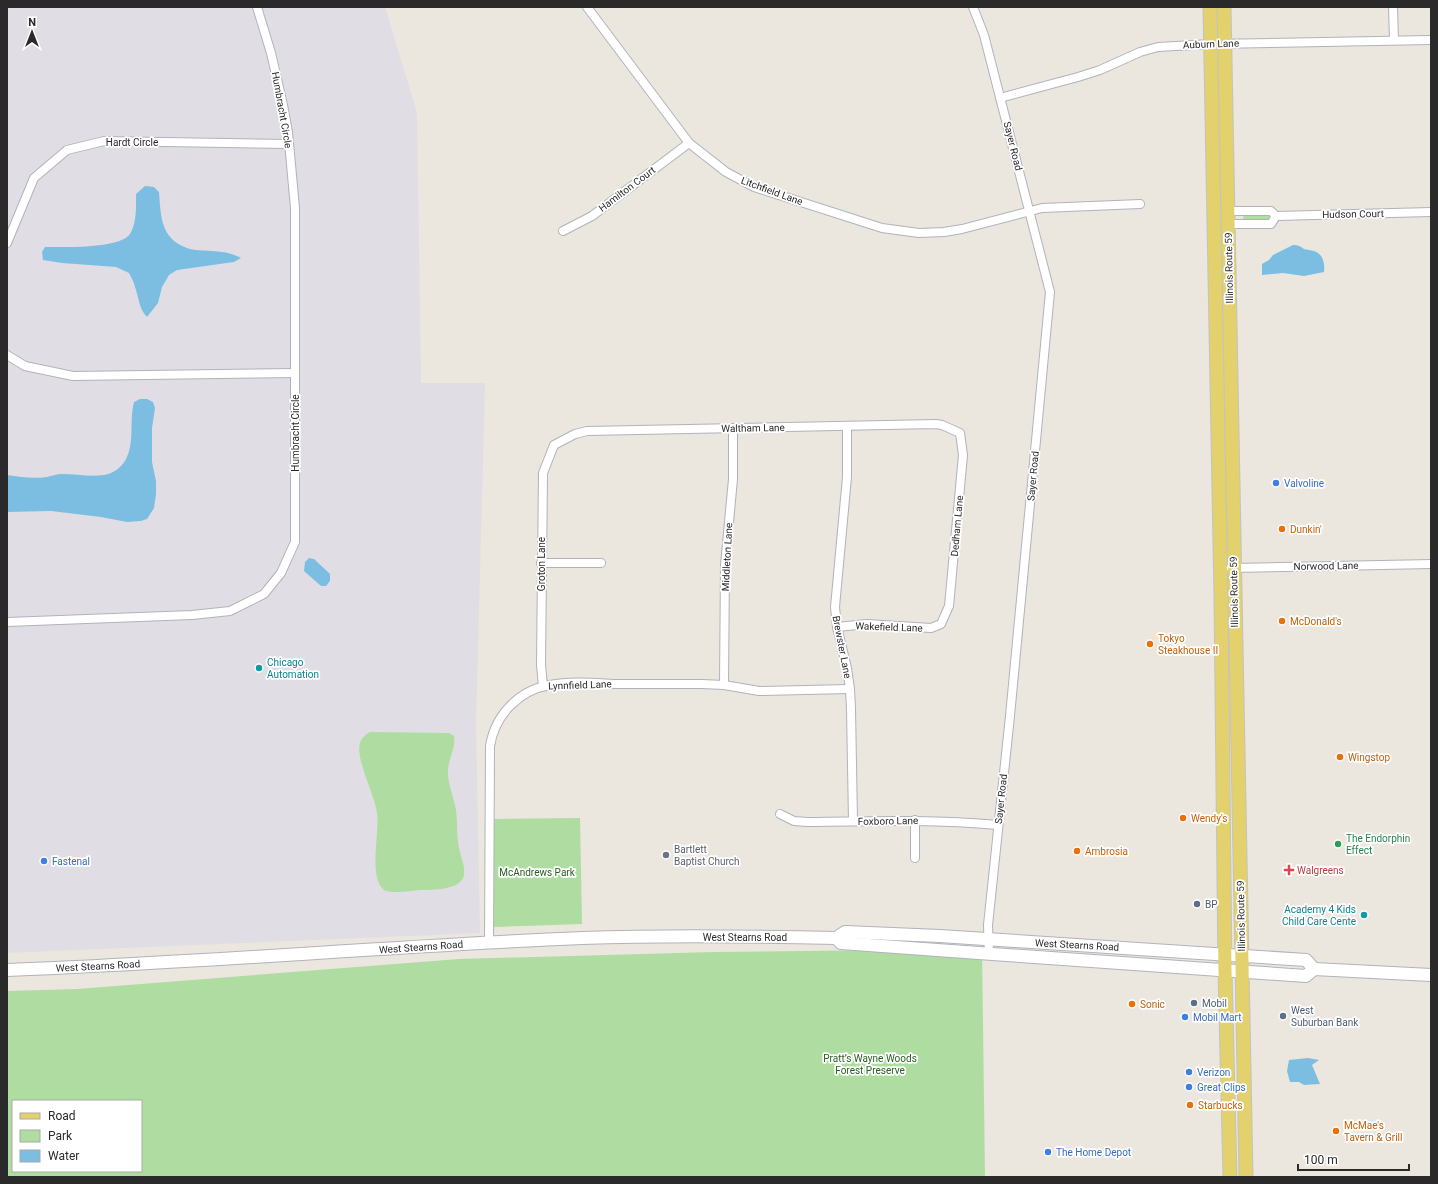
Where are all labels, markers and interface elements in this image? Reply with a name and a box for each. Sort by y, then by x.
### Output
north arrow [12,12,52,52]
text: N [28,16,36,29]
street label: Auburn Lane [1183,38,1239,50]
street label: Humbracht Circle [270,71,294,149]
street label: Sayer Road [1002,120,1024,172]
street label: Hardt Circle [106,137,158,148]
street label: Hamilton Court [597,164,657,214]
street label: Litchfield Lane [740,175,804,207]
street label: Hudson Court [1322,208,1384,220]
street label: Illinois Route 59 [1223,232,1235,304]
street label: Humbracht Circle [290,394,301,472]
street label: Waltham Lane [721,422,785,434]
street label: Sayer Road [1025,451,1041,501]
marker: Valvoline [1271,478,1281,488]
place label: Valvoline [1284,478,1324,489]
street label: Dedham Lane [949,495,965,557]
street label: Middleton Lane [720,522,734,592]
marker: Dunkin' [1277,524,1287,534]
place label: Dunkin' [1290,524,1322,535]
street label: Groton Lane [536,537,547,591]
street label: Illinois Route 59 [1228,556,1240,628]
street label: Norwood Lane [1293,560,1359,572]
street label: Brewster Lane [831,615,853,679]
marker: McDonald's [1277,616,1287,626]
place label: McDonald's [1290,616,1342,627]
street label: Wakefield Lane [855,620,923,634]
place label: Tokyo Steakhouse II [1158,633,1218,656]
marker: Tokyo Steakhouse II [1145,639,1155,649]
place label: Chicago Automation [267,657,319,680]
marker: Chicago Automation [254,663,264,673]
street label: Lynnfield Lane [548,678,612,692]
marker: Wingstop [1335,752,1345,762]
place label: Wingstop [1348,752,1390,763]
street label: Sayer Road [993,774,1009,824]
marker: Wendy's [1178,813,1188,823]
place label: Wendy's [1191,813,1228,824]
street label: Foxboro Lane [858,815,918,827]
place label: The Endorphin Effect [1346,833,1410,856]
marker: The Endorphin Effect [1333,839,1343,849]
place label: Bartlett Baptist Church [674,844,739,867]
marker: Ambrosia [1072,846,1082,856]
place label: Ambrosia [1085,846,1128,857]
marker: Bartlett Baptist Church [661,850,671,860]
marker: Fastenal [39,856,49,866]
place label: Fastenal [52,856,90,867]
marker: Walgreens [1284,865,1294,875]
place label: Walgreens [1297,865,1344,876]
park label: McAndrews Park [499,867,576,878]
street label: Illinois Route 59 [1235,880,1247,952]
marker: BP [1192,899,1202,909]
place label: BP [1205,899,1218,910]
place label: Academy 4 Kids Child Care Cente [1282,904,1356,927]
marker: Academy 4 Kids Child Care Cente [1359,910,1369,920]
street label: West Stearns Road [703,932,787,943]
street label: West Stearns Road [1035,937,1119,953]
street label: West Stearns Road [379,939,463,955]
street label: West Stearns Road [56,958,140,974]
marker: Mobil [1189,998,1199,1008]
place label: Mobil [1202,998,1227,1009]
marker: Sonic [1127,999,1137,1009]
place label: Sonic [1140,999,1165,1010]
place label: West Suburban Bank [1291,1005,1359,1028]
marker: West Suburban Bank [1278,1011,1288,1021]
marker: Mobil Mart [1180,1012,1190,1022]
place label: Mobil Mart [1193,1012,1241,1023]
park label: Pratt’s Wayne Woods Forest Preserve [823,1053,917,1076]
marker: Verizon [1184,1067,1194,1077]
place label: Verizon [1197,1067,1230,1078]
marker: Great Clips [1184,1082,1194,1092]
place label: Great Clips [1197,1082,1246,1093]
legend [12,1100,142,1172]
marker: Starbucks [1185,1100,1195,1110]
place label: Starbucks [1198,1100,1243,1111]
text: Road [48,1109,76,1123]
place label: McMae's Tavern & Grill [1344,1120,1402,1143]
marker: McMae's Tavern & Grill [1331,1126,1341,1136]
text: Park [48,1129,73,1143]
scale bar [1298,1146,1409,1172]
marker: The Home Depot [1043,1147,1053,1157]
place label: The Home Depot [1056,1147,1131,1158]
text: Water [48,1149,79,1163]
text: 100 m [1304,1153,1338,1167]

